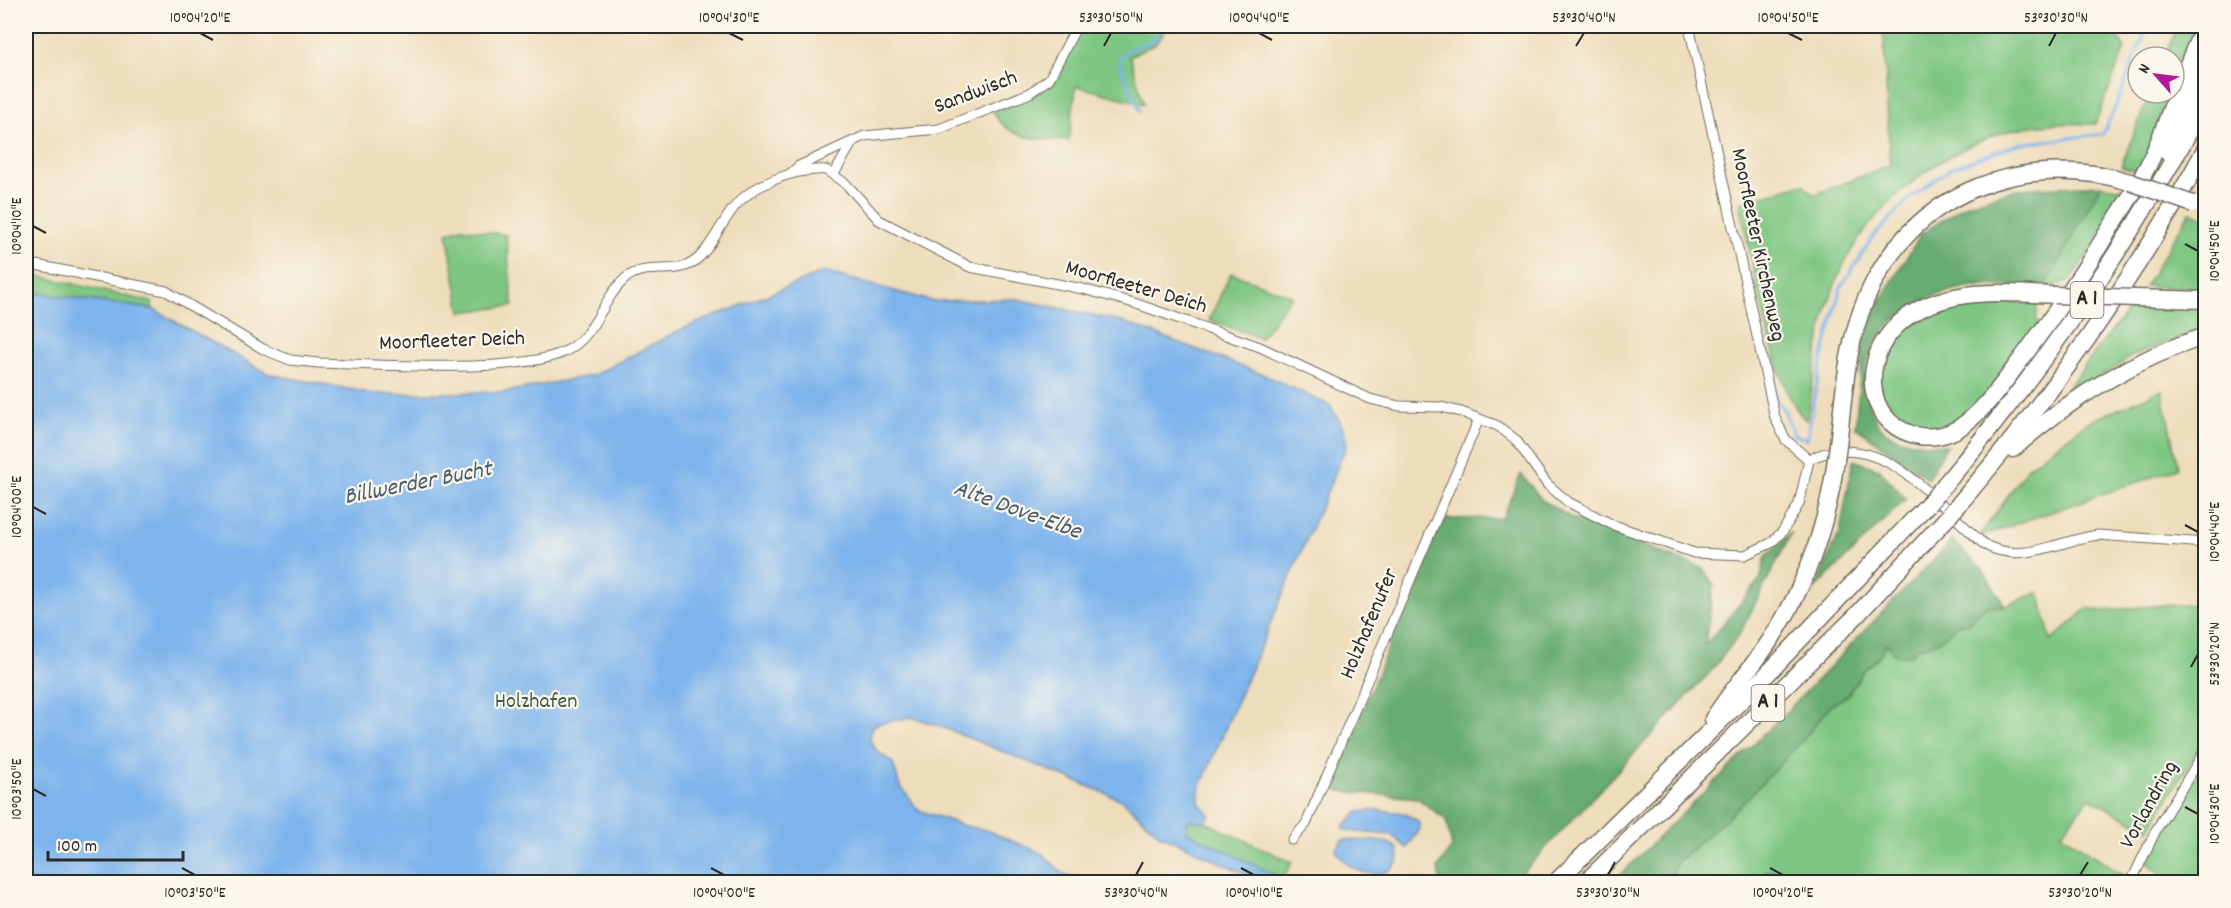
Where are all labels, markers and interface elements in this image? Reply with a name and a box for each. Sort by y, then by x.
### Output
text: 10°04'20"E [170,8,230,30]
text: 10°04'30"E [699,8,759,30]
text: 53°30'50"N [1079,8,1143,30]
text: 10°04'40"E [1229,8,1289,30]
text: 53°30'40"N [1552,8,1616,30]
text: 10°04'50"E [1758,8,1819,30]
text: 53°30'30"N [2024,8,2088,30]
north arrow [2126,45,2186,105]
text: N [2133,60,2157,78]
street label: Sandwisch [930,63,1022,123]
street label: Moorfleeter Kirchenweg [1721,146,1793,344]
text: 10°04'10"E [7,197,29,255]
text: 10°04'50"E [2205,220,2227,281]
street label: Moorfleeter Deich [1062,253,1210,323]
road number: A 1 [2070,282,2104,318]
street label: Moorfleeter Deich [379,324,525,360]
water label: Billwerder Bucht [341,453,497,515]
water label: Alte Dove-Elbe [949,472,1087,550]
text: 10°04'00"E [7,476,29,538]
text: 10°04'40"E [2205,502,2227,562]
street label: Holzhafenufer [1333,563,1408,684]
text: 53°30'20"N [2205,622,2227,686]
road number: A 1 [1752,685,1784,721]
park label: Holzhafen [495,687,577,718]
street label: Vorlandring [2113,755,2187,855]
text: 10°03'50"E [7,758,29,820]
text: 10°04'30"E [2205,784,2227,844]
scale bar [48,824,183,862]
text: 100 m [57,835,97,860]
text: 10°03'50"E [164,883,226,905]
text: 10°04'00"E [693,883,755,905]
text: 53°30'40"N [1104,883,1168,905]
text: 10°04'10"E [1225,883,1283,905]
text: 53°30'30"N [1576,883,1640,905]
text: 10°04'20"E [1753,883,1813,905]
text: 53°30'20"N [2048,883,2112,905]

